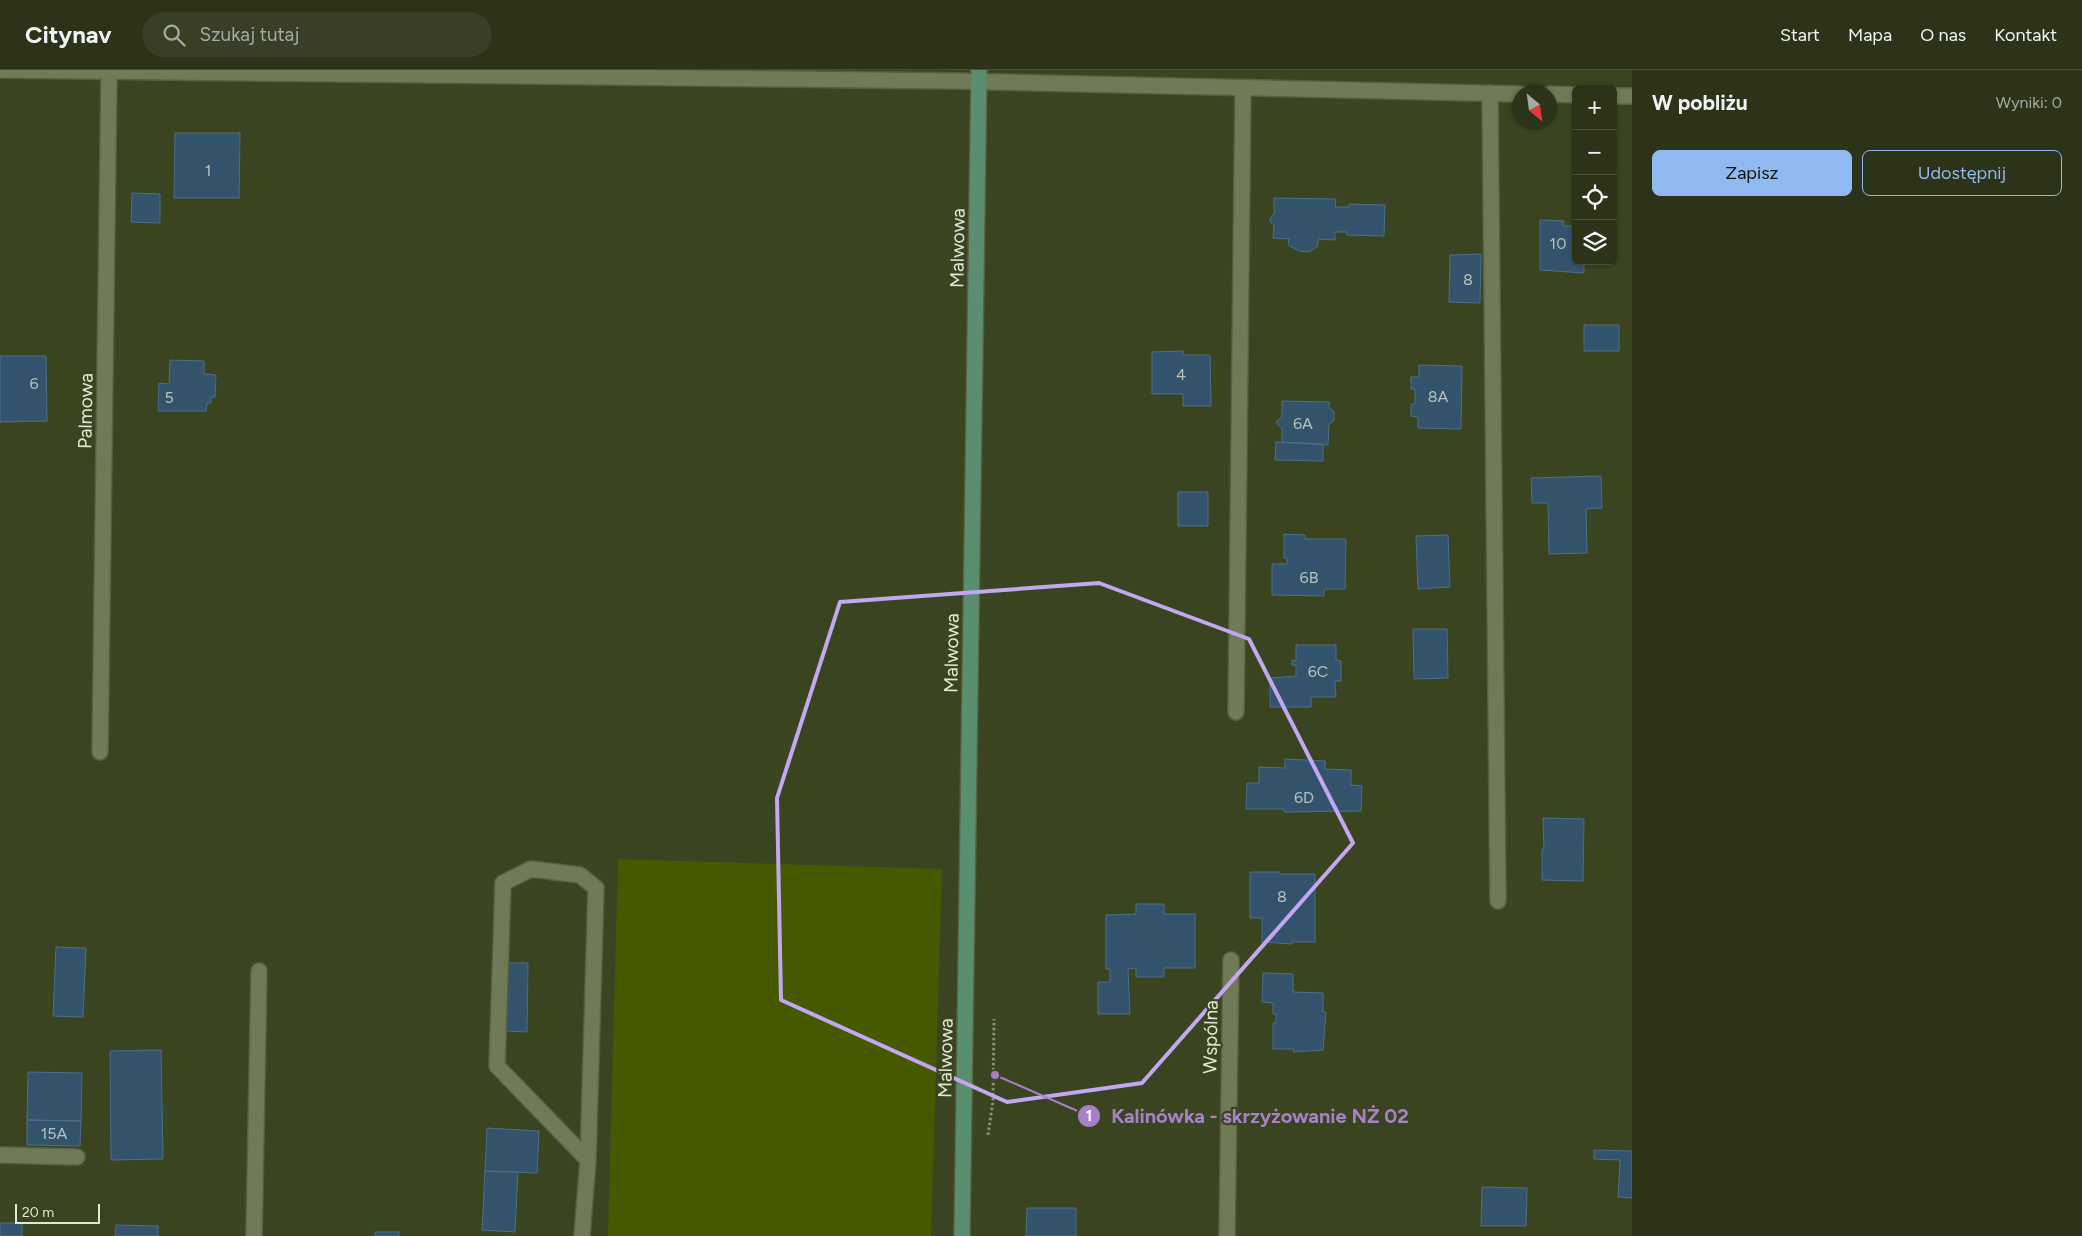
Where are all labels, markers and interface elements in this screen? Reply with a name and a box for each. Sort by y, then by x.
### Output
search box [142,12,492,57]
text: Citynav [25,20,112,49]
icon: search [160,21,188,49]
text: Szukaj tutaj [200,23,299,46]
text: Start [1780,24,1820,46]
text: Mapa [1848,24,1892,46]
text: O nas [1920,24,1966,46]
text: Kontakt [1994,24,2057,46]
north arrow [1512,85,1557,130]
map controls [1572,85,1617,265]
button: + [1572,85,1617,130]
text: W pobliżu [1652,90,1748,115]
text: Wyniki: 0 [1996,93,2062,112]
button: − [1572,130,1617,175]
button: Zapisz [1652,150,1852,196]
button: Udostępnij [1862,150,2062,196]
house number: 1 [205,161,211,180]
button: locate [1572,175,1617,220]
street label: Malwowa [945,208,970,288]
button: layers [1572,220,1617,265]
house number: 10 [1550,234,1566,253]
house number: 8 [1463,270,1473,289]
house number: 4 [1176,365,1186,384]
street label: Palmowa [73,373,98,449]
house number: 6 [29,374,39,393]
house number: 8A [1428,387,1448,406]
house number: 5 [164,388,174,407]
house number: 6A [1293,414,1313,433]
house number: 6B [1300,568,1319,587]
street label: Malwowa [939,613,964,693]
house number: 6C [1308,662,1328,681]
house number: 6D [1294,788,1314,807]
house number: 8 [1277,887,1287,906]
street label: Wspólna [1198,1000,1223,1074]
street label: Malwowa [933,1018,958,1098]
callout: Kalinówka - skrzyżowanie NŻ 02 [1076,1098,1419,1133]
text: Kalinówka - skrzyżowanie NŻ 02 [1111,1104,1409,1128]
text: 1 [1086,1107,1092,1125]
house number: 15A [41,1124,67,1143]
scale bar [15,1201,100,1224]
text: 20 m [22,1204,54,1221]

